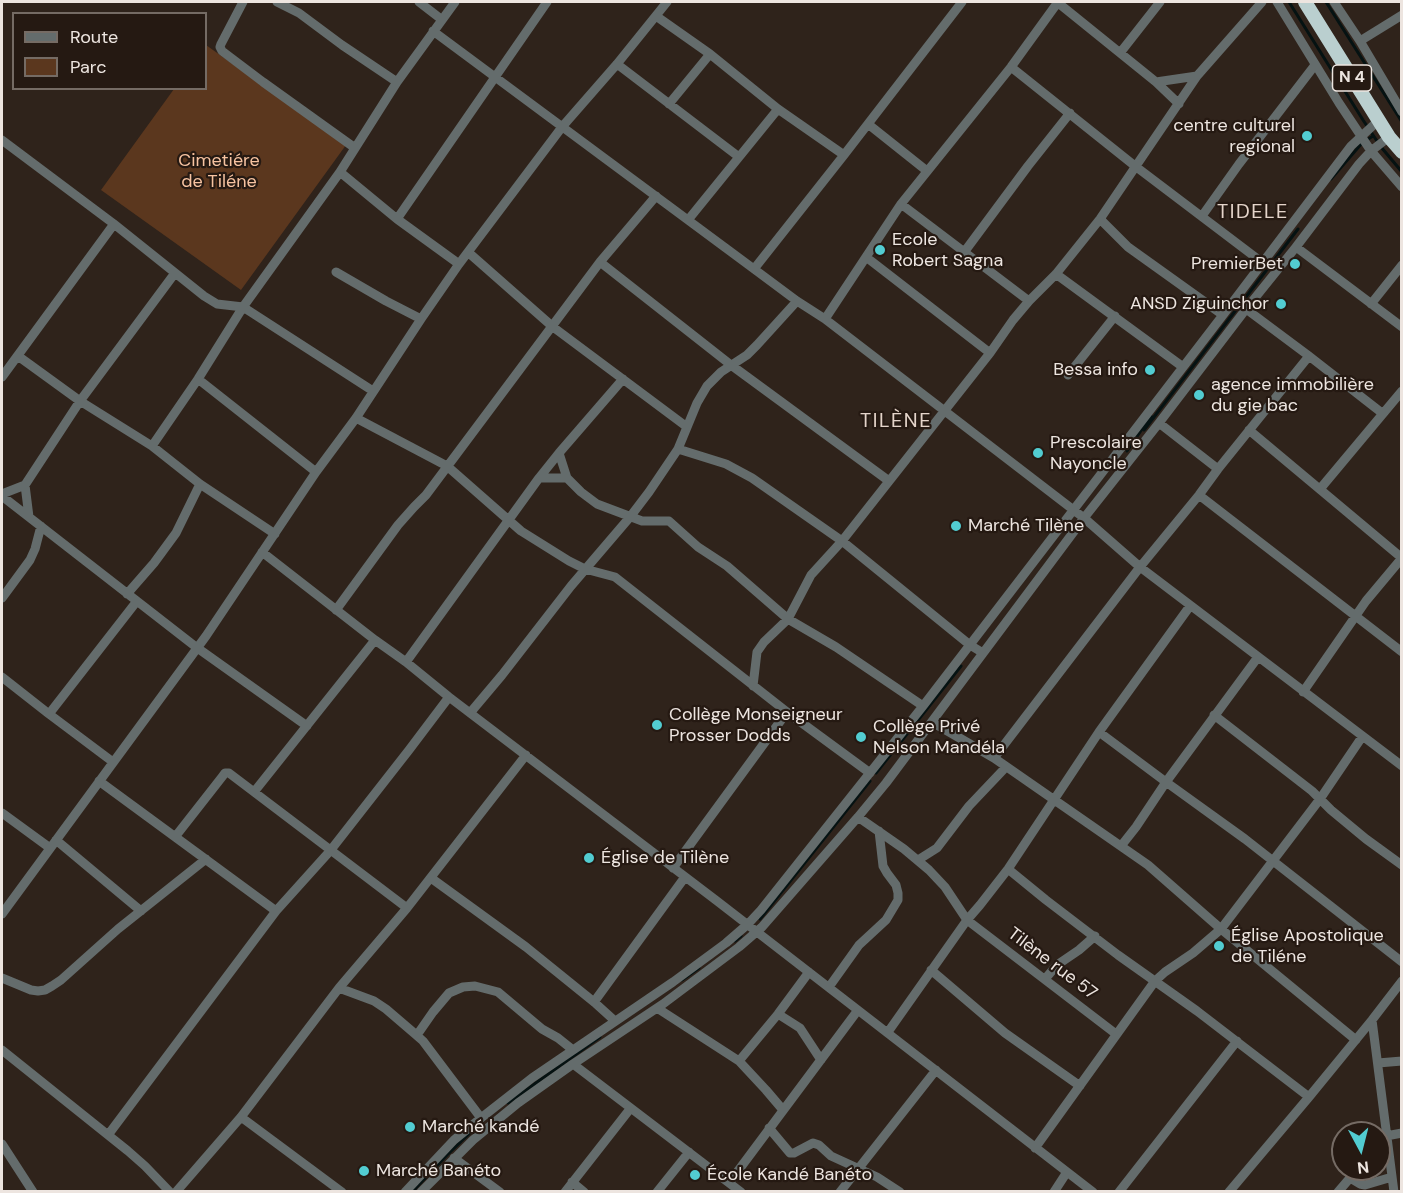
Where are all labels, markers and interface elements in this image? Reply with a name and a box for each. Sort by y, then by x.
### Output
legend [12,12,207,90]
text: Route [70,25,118,49]
text: Parc [70,55,106,79]
road number: N 4 [1332,65,1372,91]
place label: centre culturel regional [1173,115,1295,158]
marker: centre culturel regional [1300,129,1314,143]
park label: Cimetiére de Tiléne [178,150,260,192]
district label: TIDELE [1217,201,1289,225]
place label: Ecole Robert Sagna [892,229,1003,272]
marker: Ecole Robert Sagna [873,243,887,257]
place label: PremierBet [1191,253,1283,275]
marker: PremierBet [1288,257,1302,271]
place label: ANSD Ziguinchor [1130,293,1269,315]
marker: ANSD Ziguinchor [1274,297,1288,311]
place label: Bessa info [1053,359,1138,381]
marker: Bessa info [1143,363,1157,377]
place label: agence immobilière du gie bac [1211,374,1374,416]
marker: agence immobilière du gie bac [1192,388,1206,402]
district label: TILÈNE [860,410,932,434]
place label: Prescolaire Nayoncle [1050,432,1142,474]
marker: Prescolaire Nayoncle [1031,446,1045,460]
place label: Marché Tilène [968,515,1084,537]
marker: Marché Tilène [949,519,963,533]
place label: Collège Monseigneur Prosser Dodds [669,704,843,746]
place label: Collège Privé Nelson Mandéla [873,716,1005,758]
marker: Collège Monseigneur Prosser Dodds [650,718,664,732]
marker: Collège Privé Nelson Mandéla [854,730,868,744]
place label: Église de Tilène [601,847,729,869]
marker: Église de Tilène [582,851,596,865]
street label: Tilène rue 57 [1003,923,1101,1005]
place label: Église Apostolique de Tiléne [1231,925,1384,968]
marker: Église Apostolique de Tiléne [1212,939,1226,953]
place label: Marché kandé [422,1116,540,1138]
marker: Marché kandé [403,1120,417,1134]
north arrow [1331,1121,1391,1181]
text: N [1356,1156,1370,1179]
place label: Marché Banéto [376,1160,501,1182]
marker: Marché Banéto [357,1164,371,1178]
place label: École Kandé Banéto [707,1164,872,1186]
marker: École Kandé Banéto [688,1168,702,1182]

